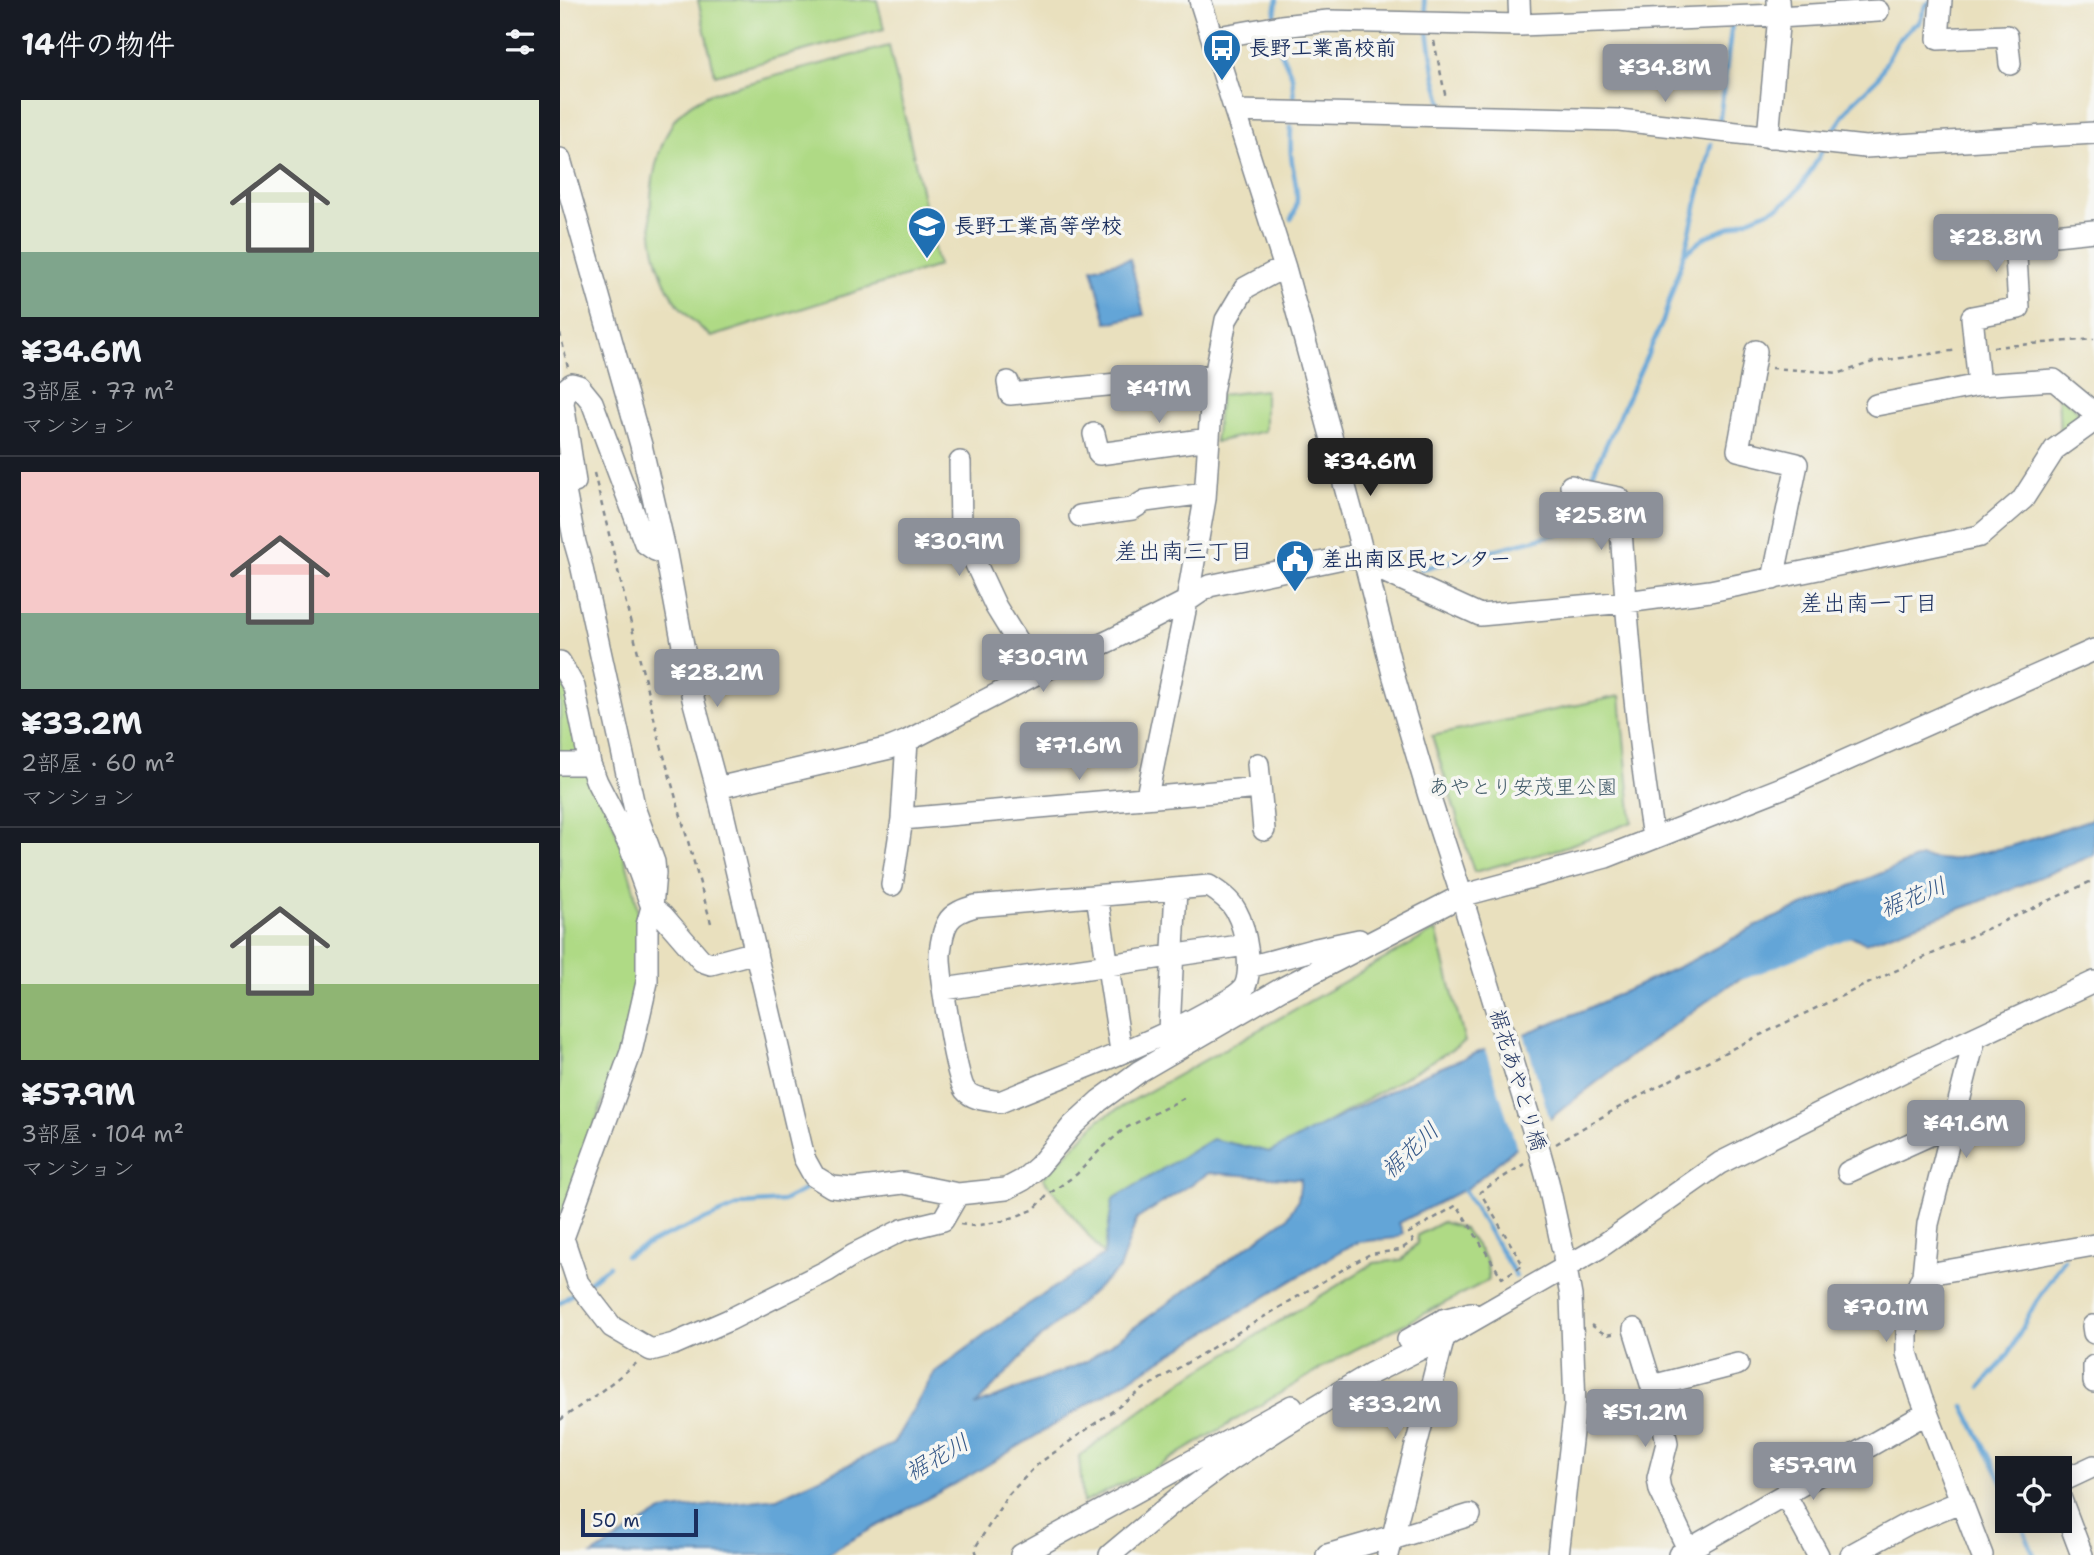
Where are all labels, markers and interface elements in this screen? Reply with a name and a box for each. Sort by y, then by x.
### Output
icon: filters [501,23,539,61]
text: 14件の物件 [21,24,175,65]
bus stop icon: 長野工業高校前 [1201,27,1243,82]
place label: 長野工業高校前 [1249,34,1396,62]
pin: ¥34.8M [1608,44,1722,104]
text: ¥34.8M [1619,52,1711,82]
icon: home [217,145,343,271]
school or university icon: 長野工業高等学校 [906,205,948,260]
place label: 長野工業高等学校 [954,212,1122,240]
pin: ¥28.8M [1939,215,2053,274]
text: ¥28.8M [1949,222,2043,252]
text: ¥34.6M [21,331,142,372]
pin: ¥41M [1118,366,1200,425]
text: ¥41M [1127,373,1191,403]
text: 3部屋 · 77 m² [21,376,174,406]
text: マンション [21,410,135,440]
pin: ¥34.6M [1313,438,1427,498]
text: ¥34.6M [1324,446,1416,476]
pin: ¥25.8M [1544,492,1658,552]
text: ¥25.8M [1555,500,1647,530]
icon: home [217,517,343,643]
pin: ¥30.9M [902,518,1016,578]
text: ¥30.9M [914,526,1004,556]
district label: 差出南三丁目 [1115,536,1253,566]
public building icon: 差出南区民センター [1274,538,1316,593]
place label: 差出南区民センター [1322,545,1511,573]
district label: 差出南一丁目 [1800,588,1938,618]
pin: ¥30.9M [986,634,1100,694]
text: ¥30.9M [998,642,1088,672]
pin: ¥28.2M [660,650,774,709]
text: ¥28.2M [670,657,764,687]
text: ¥33.2M [21,703,142,744]
pin: ¥71.6M [1022,722,1136,782]
text: ¥71.6M [1036,730,1122,760]
text: 2部屋 · 60 m² [21,748,175,778]
park label: あやとり安茂里公園 [1429,773,1618,801]
text: マンション [21,782,135,812]
water label: 裾花川 [1875,870,1951,924]
icon: home [217,888,343,1014]
street label: 裾花あやとり橋 [1483,1006,1553,1154]
text: ¥57.9M [21,1074,135,1115]
pin: ¥41.6M [1909,1100,2023,1160]
text: ¥41.6M [1923,1108,2009,1138]
water label: 裾花川 [1375,1116,1445,1184]
text: 3部屋 · 104 m² [21,1119,184,1149]
text: マンション [21,1153,135,1183]
pin: ¥70.1M [1829,1284,1943,1344]
text: ¥70.1M [1843,1292,1929,1322]
pin: ¥33.2M [1338,1382,1452,1441]
text: ¥33.2M [1349,1389,1441,1419]
pin: ¥51.2M [1588,1390,1702,1449]
text: ¥51.2M [1603,1397,1687,1427]
water label: 裾花川 [900,1427,974,1487]
pin: ¥57.9M [1756,1442,1870,1502]
text: ¥57.9M [1769,1450,1857,1480]
map controls [1995,1456,2072,1533]
button: locate [1995,1456,2072,1533]
scale bar [581,1506,698,1538]
text: 50 m [592,1508,640,1533]

